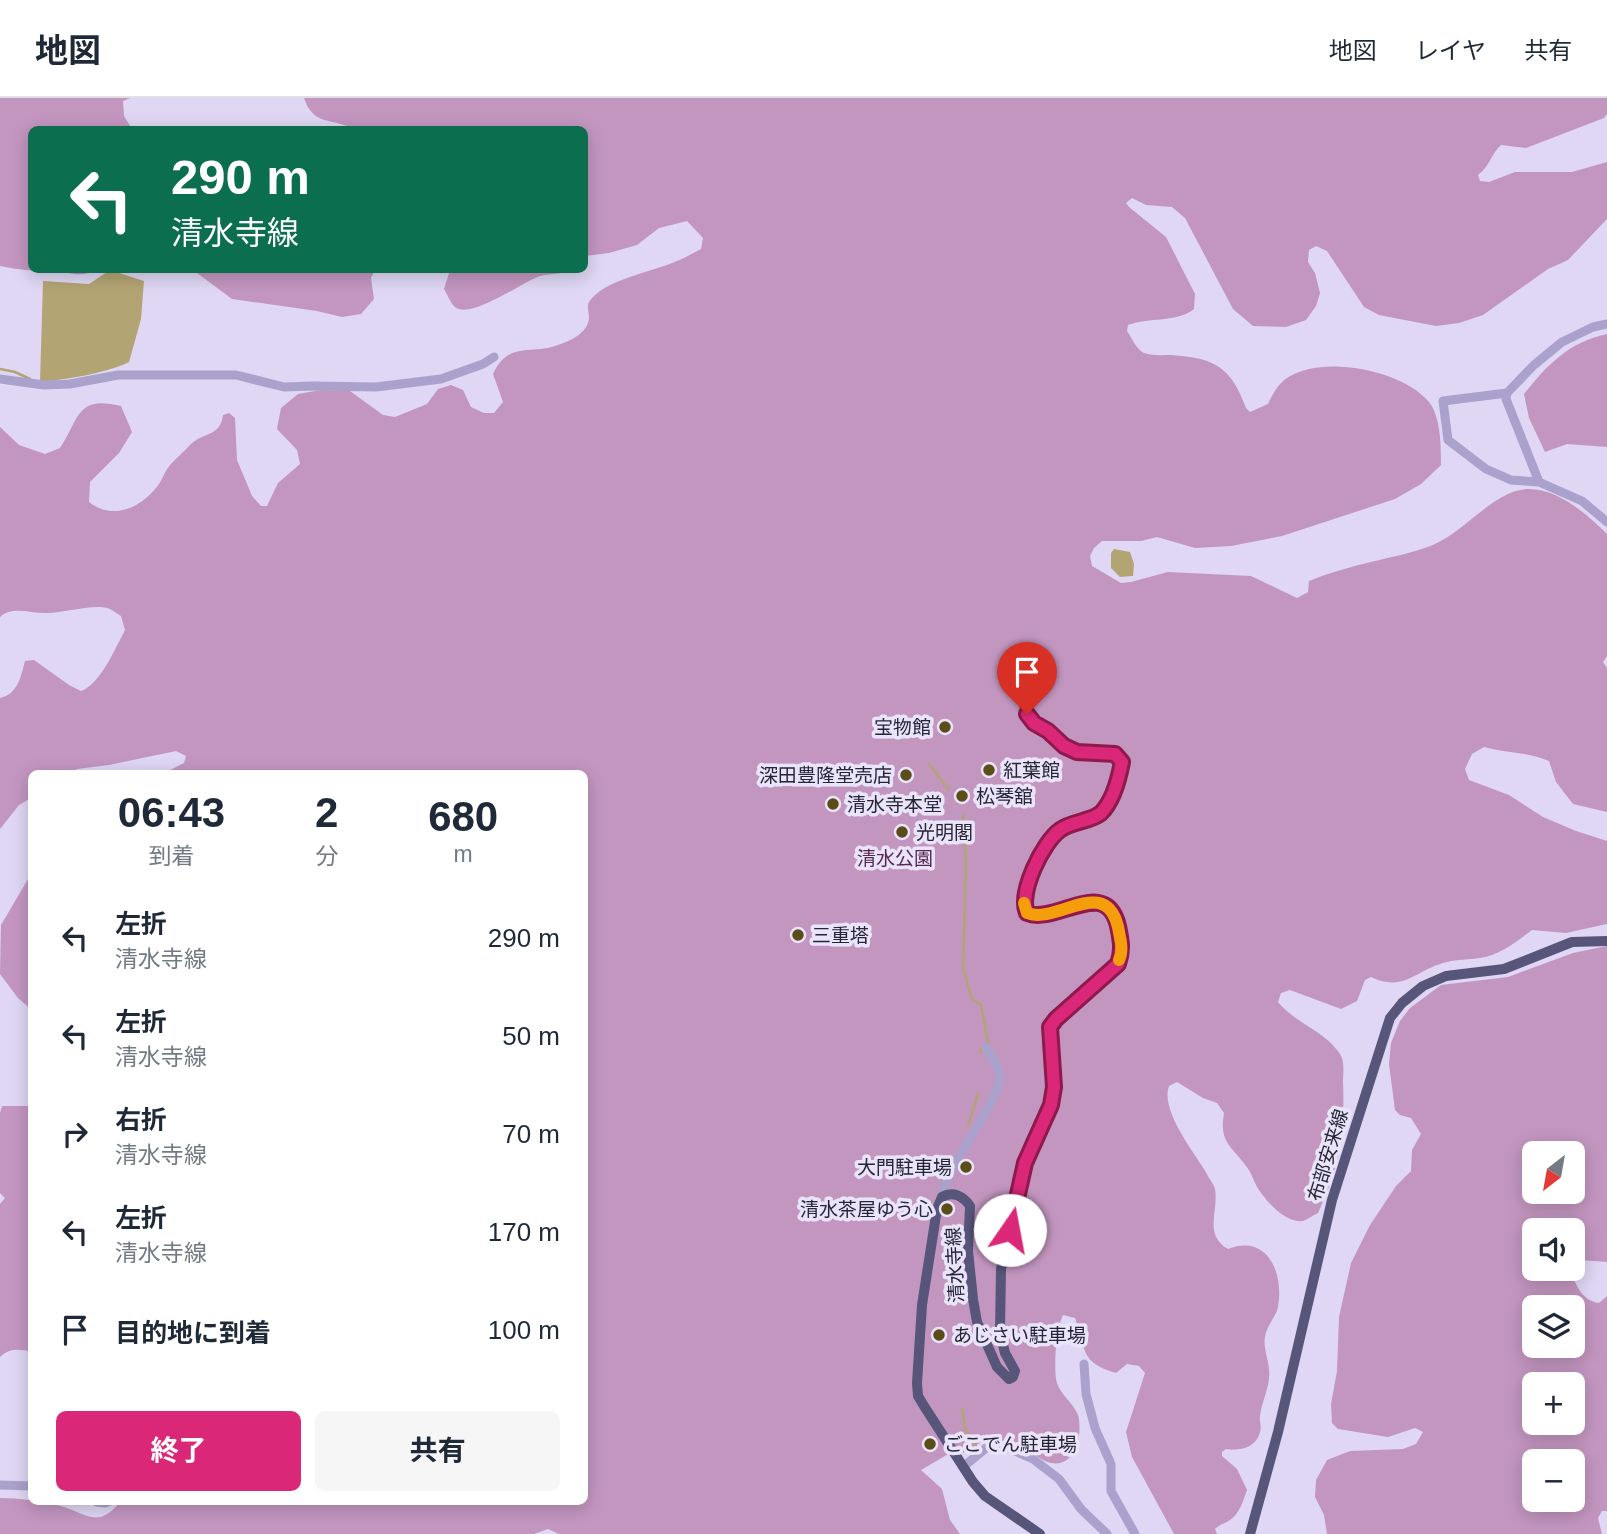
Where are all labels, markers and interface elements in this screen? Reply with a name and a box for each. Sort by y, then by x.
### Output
text: 地図 [35,32,101,69]
text: 地図 [1329,37,1377,64]
text: レイヤ [1415,37,1486,64]
text: 共有 [1524,37,1572,64]
text: 290 m [171,150,310,204]
icon: left [56,154,147,245]
text: 清水寺線 [171,215,299,251]
pin [997,642,1057,714]
icon: arrive [1008,653,1046,691]
place label: 宝物館 [874,717,931,738]
marker: 宝物館 [937,719,953,735]
place label: 紅葉館 [1003,760,1060,781]
marker: 紅葉館 [981,762,997,778]
place label: 深田豊隆堂売店 [759,765,892,786]
marker: 深田豊隆堂売店 [898,767,914,783]
place label: 松琴舘 [976,786,1033,807]
marker: 松琴舘 [954,788,970,804]
text: 06:43 [118,789,225,836]
text: 2 [315,789,338,836]
text: 680 [428,793,498,840]
place label: 清水寺本堂 [847,794,942,815]
marker: 清水寺本堂 [825,796,841,812]
place label: 光明閣 [916,822,973,843]
marker: 光明閣 [894,824,910,840]
text: m [454,841,473,867]
text: 到着 [148,843,194,869]
text: 分 [315,843,338,869]
park label: 清水公園 [857,848,933,869]
text: 左折 [115,909,167,939]
icon: left [56,919,94,957]
text: 290 m [488,923,560,953]
place label: 三重塔 [812,925,869,946]
marker: 三重塔 [790,927,806,943]
text: 清水寺線 [115,946,207,972]
text: 左折 [115,1007,167,1037]
icon: left [56,1017,94,1055]
text: 50 m [502,1021,560,1051]
text: 清水寺線 [115,1044,207,1070]
text: 右折 [115,1105,167,1135]
street label: 布部安来線 [1304,1106,1352,1204]
icon: right [56,1115,94,1153]
text: 70 m [502,1119,560,1149]
north arrow [1522,1141,1586,1204]
map controls [1522,1141,1585,1512]
text: 清水寺線 [115,1142,207,1168]
place label: 大門駐車場 [857,1157,952,1178]
marker: 大門駐車場 [958,1159,974,1175]
position arrow [973,1193,1047,1267]
place label: 清水茶屋ゆう心 [800,1199,933,1220]
marker: 清水茶屋ゆう心 [939,1201,955,1217]
text: 左折 [115,1203,167,1233]
icon: left [56,1213,94,1251]
text: 170 m [488,1217,560,1247]
button: sound [1522,1218,1585,1281]
street label: 清水寺線 [943,1226,967,1304]
text: 清水寺線 [115,1240,207,1266]
button: layers [1522,1295,1585,1358]
icon: arrive [56,1311,94,1349]
text: 100 m [488,1315,560,1345]
text: 目的地に到着 [115,1318,271,1348]
place label: あじさい駐車場 [953,1325,1086,1346]
marker: あじさい駐車場 [931,1327,947,1343]
button: + [1522,1372,1585,1435]
button: 終了 [56,1411,301,1491]
button: 共有 [315,1411,560,1491]
place label: ごこでん駐車場 [944,1434,1077,1455]
marker: ごこでん駐車場 [922,1436,938,1452]
button: − [1522,1449,1585,1512]

